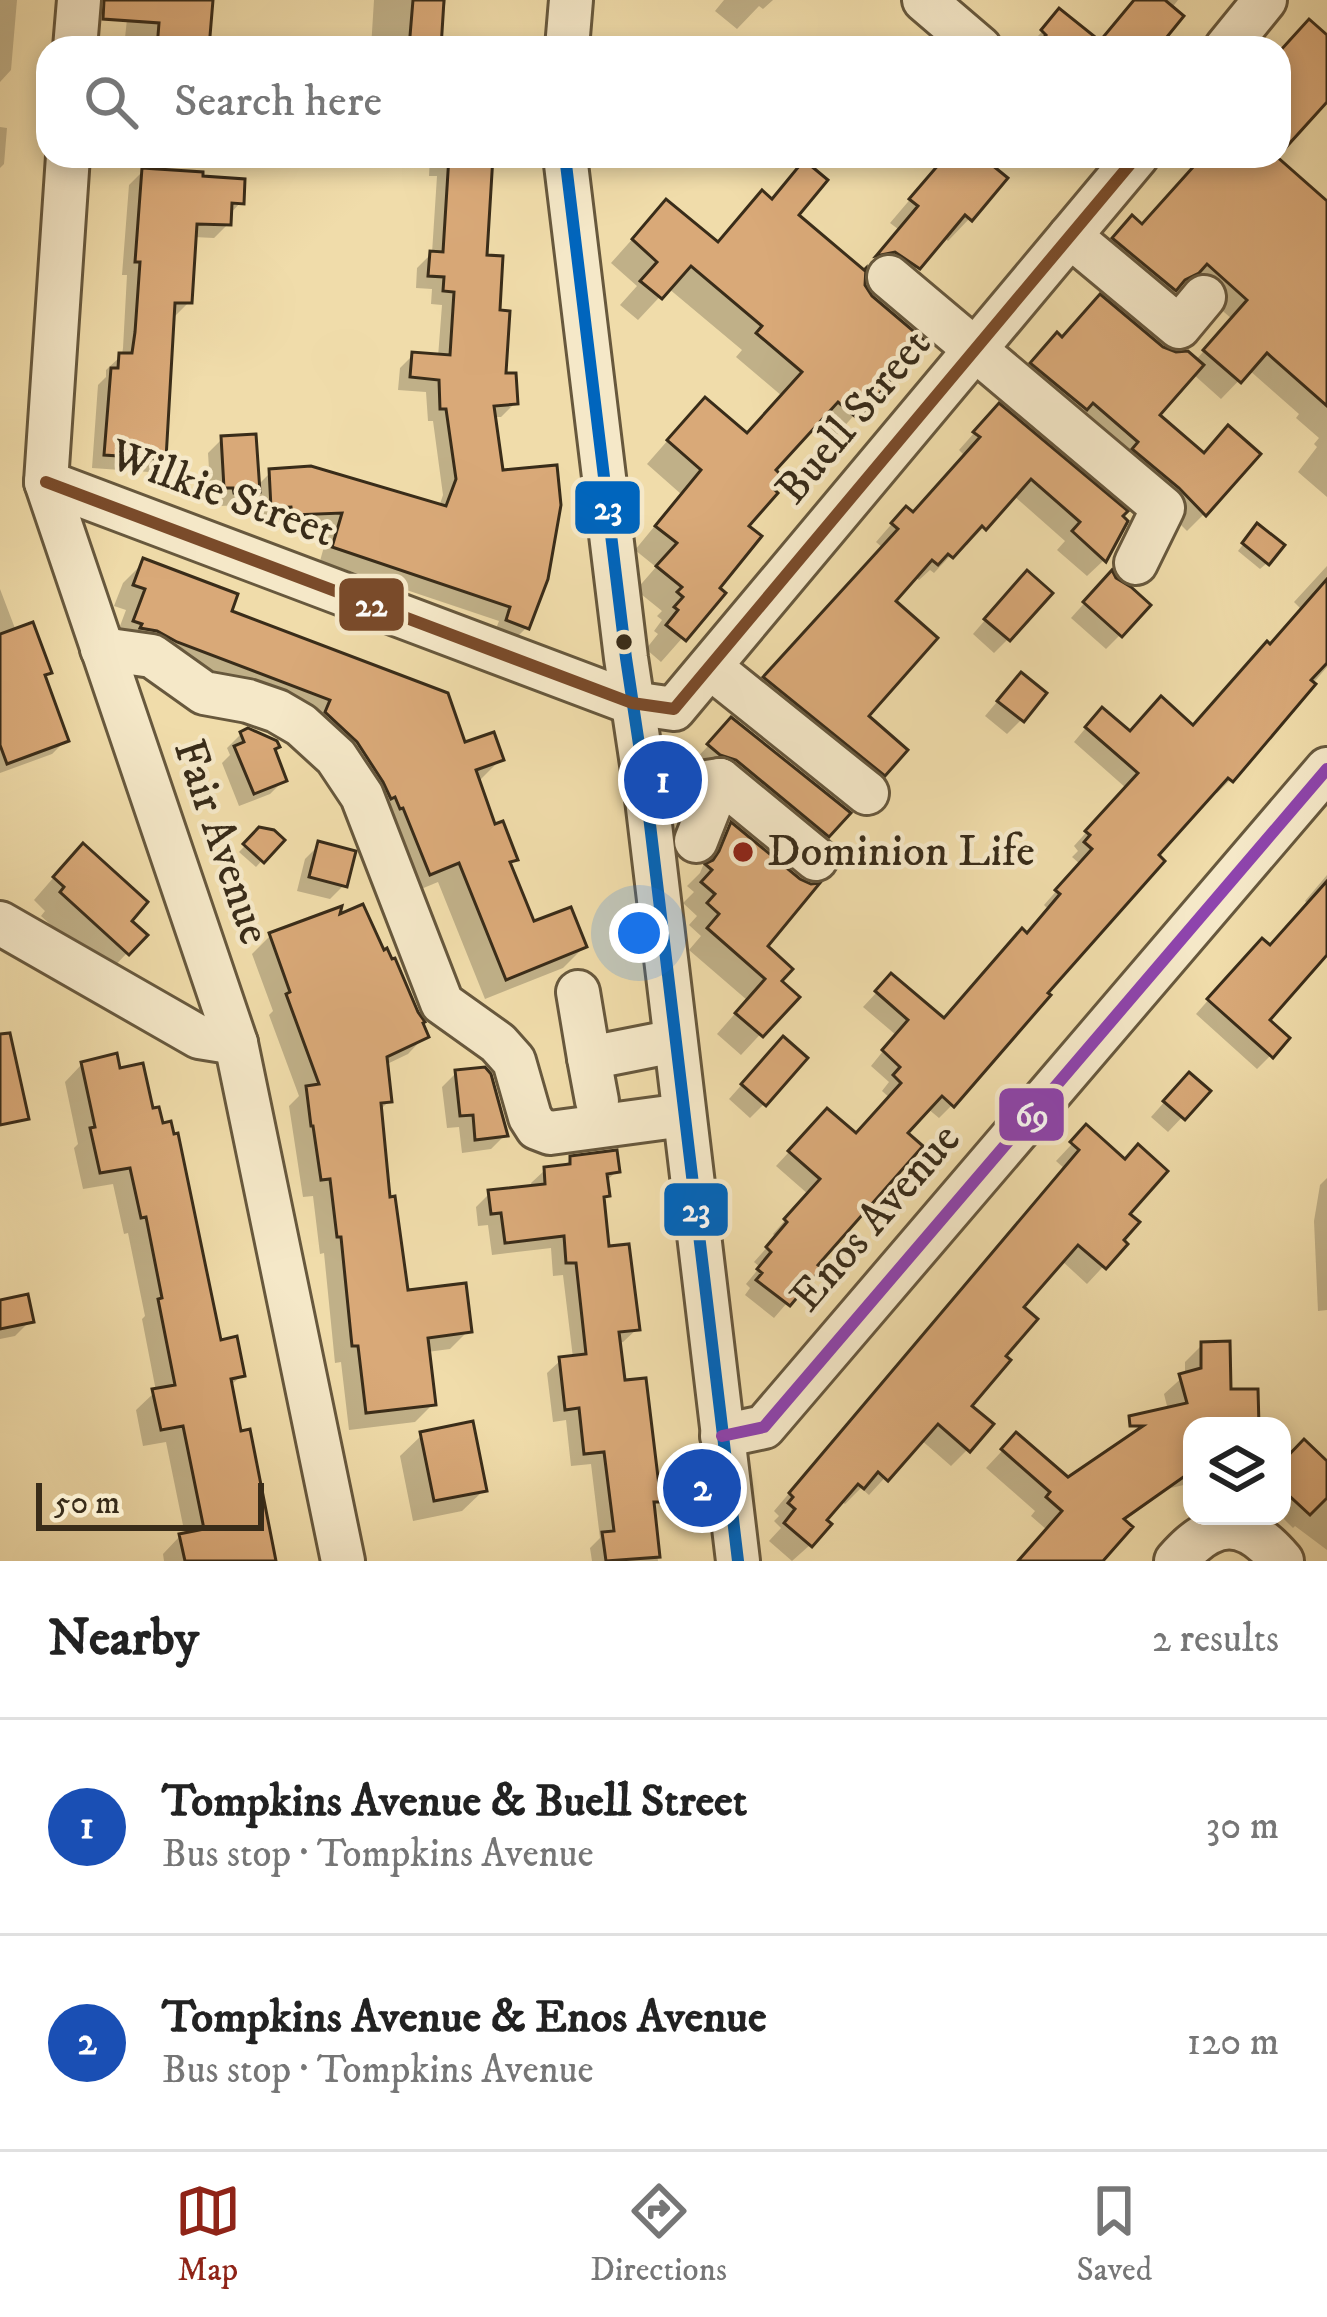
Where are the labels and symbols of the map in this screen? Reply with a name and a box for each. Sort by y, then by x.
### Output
street label: Buell Street [764,318,944,516]
street label: Wilkie Street [101,427,342,560]
line badge: 23 [573,479,642,536]
text: 23 [594,489,622,530]
line badge: 22 [337,576,406,633]
text: 22 [355,586,388,627]
unlabelled marker [613,631,635,653]
street label: Fair Avenue [160,732,282,952]
pin: 1 [624,735,702,825]
place label: Dominion Life [767,824,1035,880]
marker: Dominion Life [730,839,756,865]
your location [609,903,669,963]
line badge: 69 [997,1086,1066,1143]
text: 69 [1015,1096,1049,1137]
street label: Enos Avenue [779,1112,973,1324]
line badge: 23 [662,1181,730,1238]
text: 23 [682,1191,710,1232]
pin: 2 [663,1443,741,1533]
scale bar [36,1477,264,1530]

